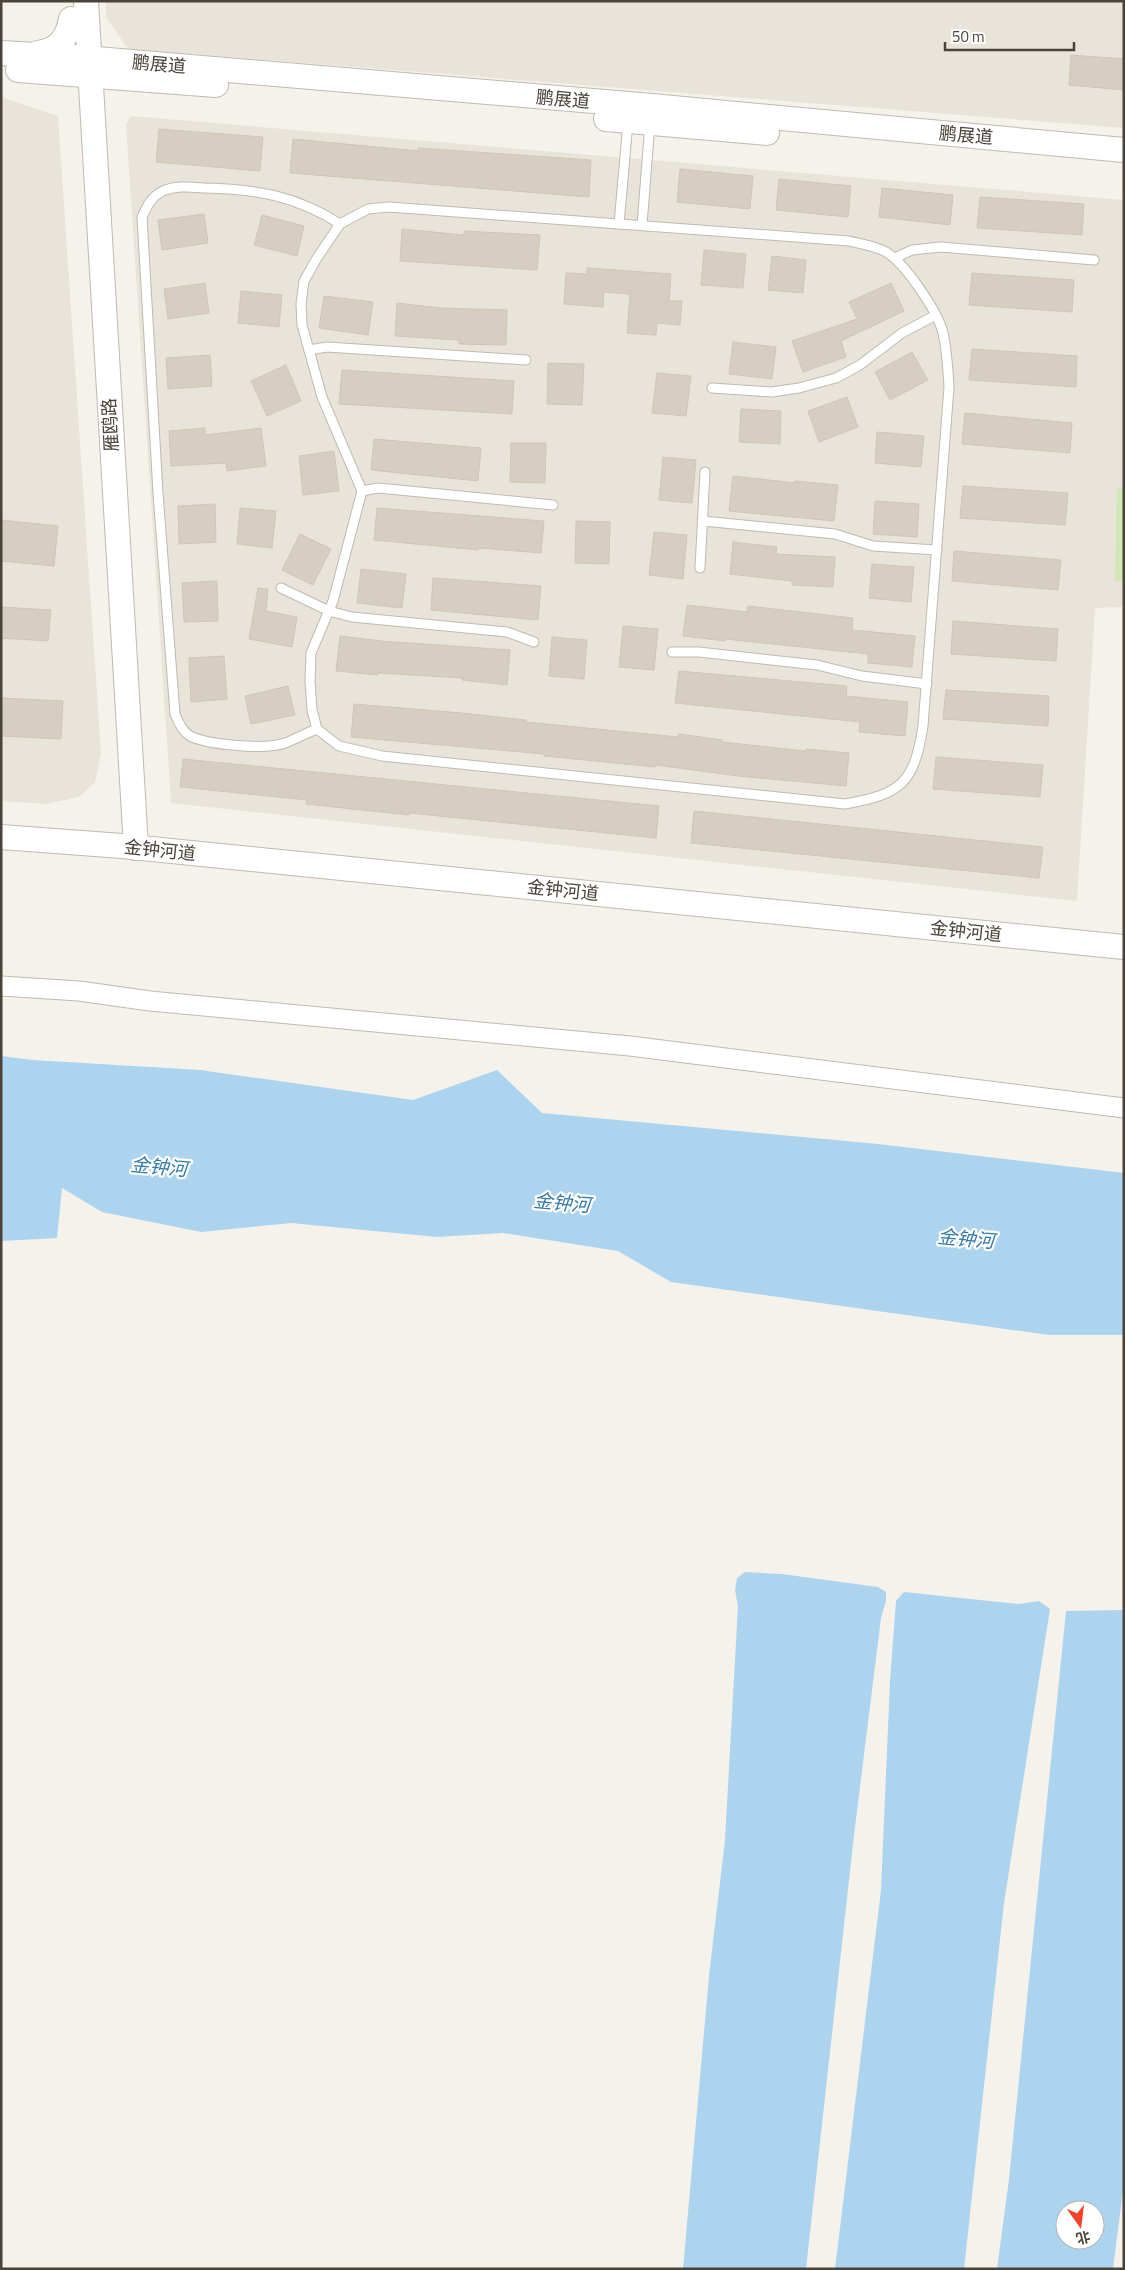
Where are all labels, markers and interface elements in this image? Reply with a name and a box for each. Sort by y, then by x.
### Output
scale bar [945,20,1074,52]
text: 50 m [952,25,985,48]
street label: 鹏展道 [131,48,187,80]
street label: 鹏展道 [535,83,591,115]
street label: 鹏展道 [938,119,994,151]
street label: 雁鸥路 [95,397,125,453]
street label: 金钟河道 [123,833,197,867]
street label: 金钟河道 [526,873,600,907]
street label: 金钟河道 [929,914,1003,948]
water label: 金钟河 [129,1149,193,1183]
water label: 金钟河 [532,1185,596,1219]
water label: 金钟河 [936,1221,1000,1255]
north arrow [1055,2200,1105,2250]
text: 北 [1074,2226,1093,2250]

